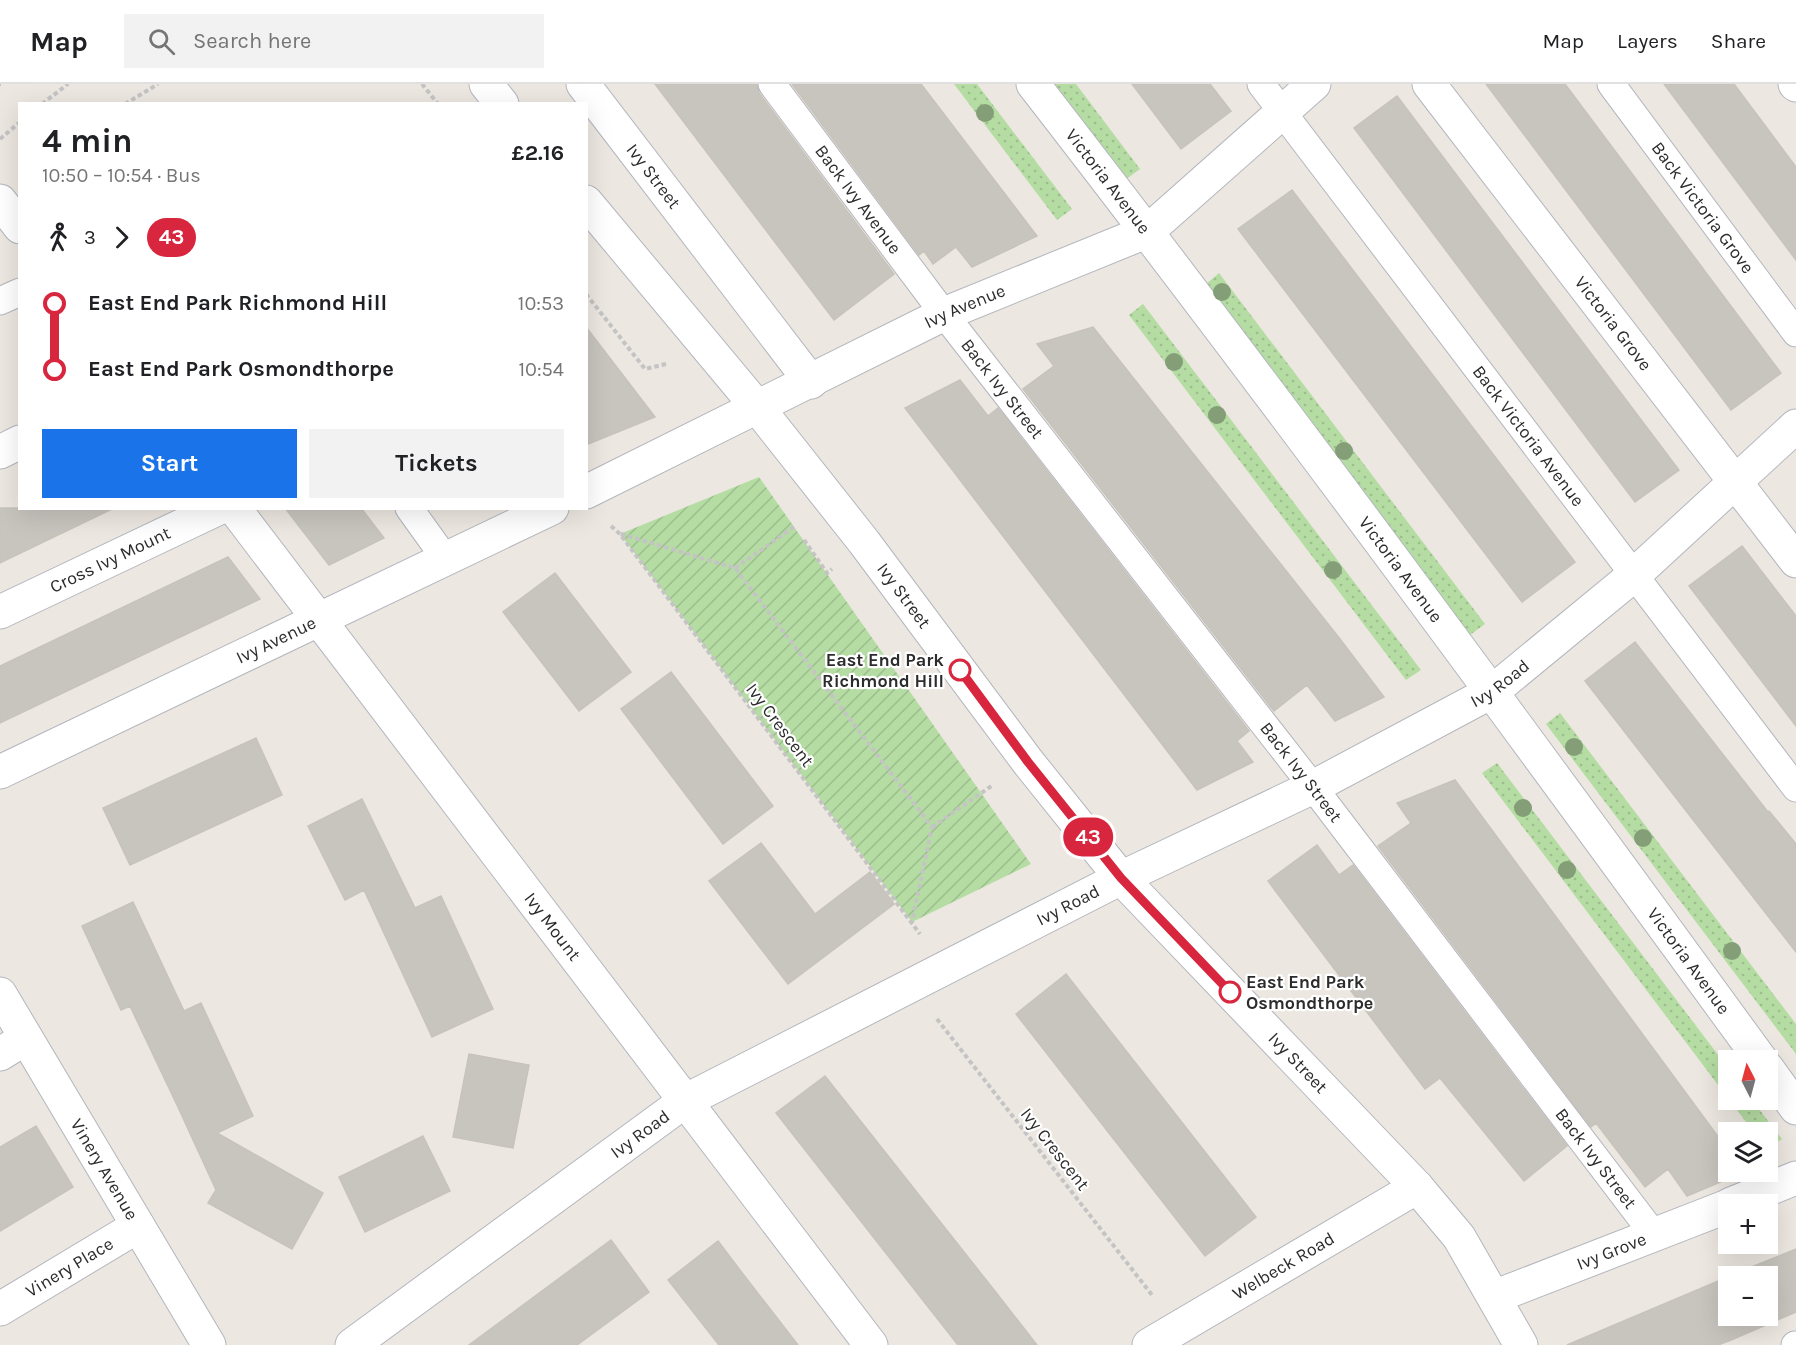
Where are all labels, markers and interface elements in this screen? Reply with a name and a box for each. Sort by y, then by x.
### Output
search box [124,14,544,68]
text: Map [30,25,88,58]
icon: search [145,25,178,58]
text: Search here [193,28,311,54]
text: Map [1542,29,1584,53]
text: Layers [1617,29,1678,53]
text: Share [1711,29,1766,53]
text: 4 min [42,122,133,160]
street label: Victoria Avenue [1061,124,1155,238]
street label: Back Victoria Grove [1647,137,1759,278]
street label: Ivy Street [622,139,686,213]
text: £2.16 [512,140,564,166]
street label: Back Ivy Avenue [810,140,906,258]
text: 10:50 – 10:54 · Bus [42,164,201,187]
icon: walk [42,221,75,254]
icon: forward [105,221,138,254]
text: 43 [159,225,184,249]
text: 3 [84,226,96,249]
street label: Victoria Grove [1570,272,1657,375]
street label: Ivy Avenue [920,279,1009,333]
text: East End Park Richmond Hill [88,290,387,316]
text: 10:53 [518,292,564,315]
street label: Back Ivy Street [956,334,1048,443]
text: East End Park Osmondthorpe [88,356,394,382]
text: 10:54 [518,358,564,381]
street label: Back Victoria Avenue [1468,361,1589,511]
button: Start [42,429,297,498]
button: Tickets [309,429,564,498]
street label: Victoria Avenue [1354,512,1447,627]
street label: Cross Ivy Mount [46,522,174,598]
street label: Ivy Street [872,558,936,633]
street label: Ivy Avenue [232,611,320,668]
place label: East End Park Richmond Hill [822,649,944,692]
street label: Ivy Road [1467,654,1534,712]
marker: East End Park Richmond Hill [949,659,971,681]
street label: Ivy Crescent [741,679,819,771]
street label: Back Ivy Street [1255,717,1347,827]
line badge: 43 [1061,818,1115,856]
text: 43 [1075,825,1101,849]
street label: Ivy Road [1033,880,1103,930]
street label: Ivy Mount [519,888,586,965]
street label: Victoria Avenue [1642,903,1735,1019]
place label: East End Park Osmondthorpe [1246,971,1373,1014]
marker: East End Park Osmondthorpe [1219,981,1241,1003]
street label: Ivy Street [1264,1028,1332,1098]
north arrow [1718,1050,1778,1110]
map controls [1718,1050,1778,1326]
street label: Ivy Crescent [1016,1103,1094,1195]
street label: Back Ivy Street [1550,1104,1641,1213]
street label: Ivy Road [606,1105,674,1163]
street label: Vinery Avenue [66,1115,143,1224]
button: layers [1718,1122,1778,1182]
button: + [1718,1194,1778,1254]
street label: Welbeck Road [1228,1227,1338,1304]
street label: Ivy Grove [1573,1228,1649,1275]
street label: Vinery Place [22,1232,117,1302]
button: − [1718,1266,1778,1326]

